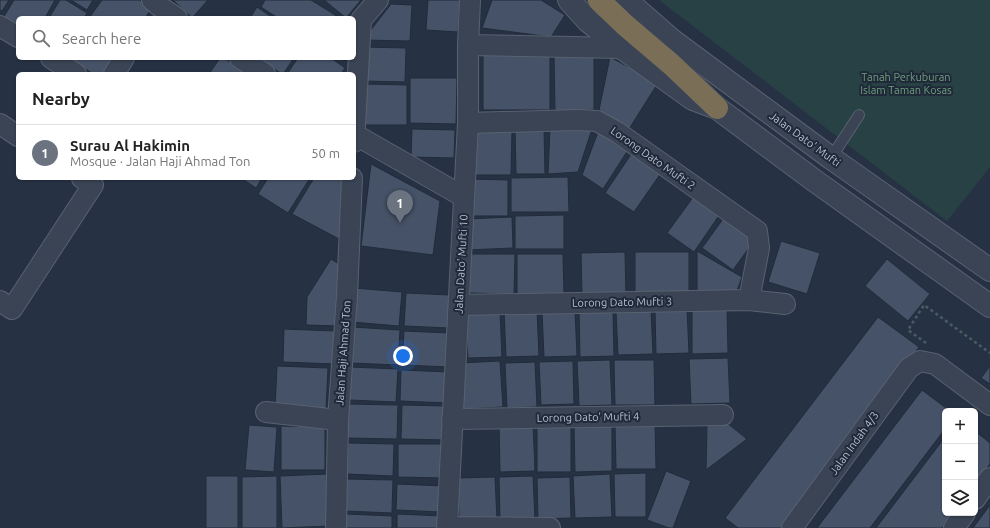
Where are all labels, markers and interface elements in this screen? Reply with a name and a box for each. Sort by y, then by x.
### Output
search box [16,16,356,60]
icon: search [30,27,52,49]
text: Search here [62,30,141,47]
park label: Tanah Perkuburan Islam Taman Kosas [860,71,952,96]
text: Nearby [32,89,90,108]
street label: Jalan Dato' Mufti [767,109,843,169]
street label: Lorong Dato Mufti 2 [609,124,697,192]
text: Surau Al Hakimin [70,137,190,154]
text: 1 [41,146,49,160]
text: 50 m [311,146,340,160]
text: Mosque · Jalan Haji Ahmad Ton [70,154,251,168]
pin: 1 [387,190,413,223]
street label: Jalan Dato' Mufti 10 [452,214,470,314]
street label: Lorong Dato Mufti 3 [572,295,672,309]
street label: Jalan Haji Ahmad Ton [333,300,353,406]
your location [393,346,413,366]
map controls [942,408,978,516]
button: + [942,408,978,444]
street label: Jalan Indah 4/3 [827,409,881,477]
street label: Lorong Dato' Mufti 4 [537,410,639,424]
button: − [942,444,978,480]
button: layers [942,480,978,516]

